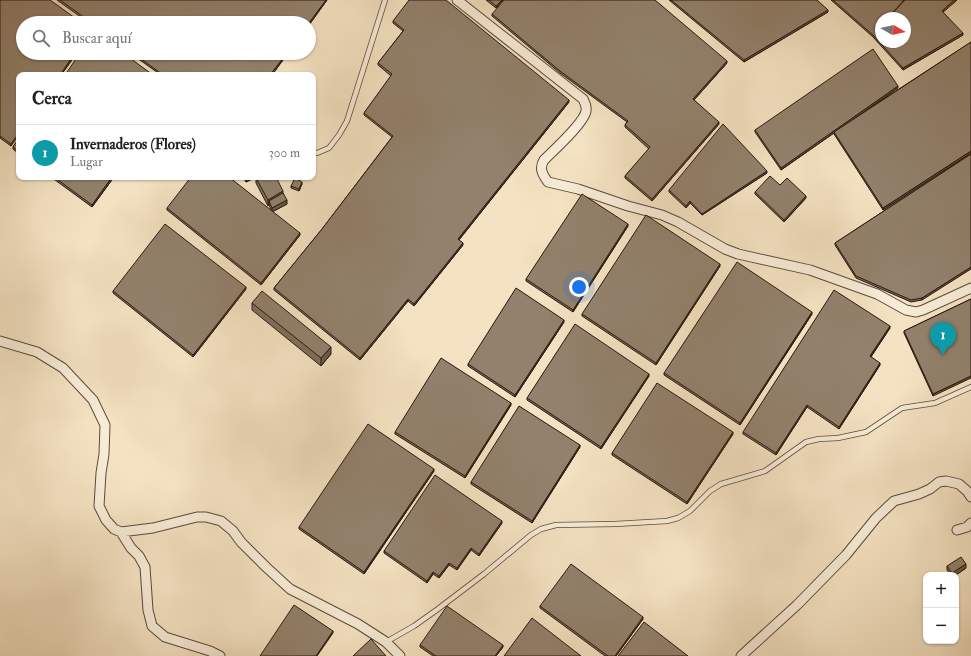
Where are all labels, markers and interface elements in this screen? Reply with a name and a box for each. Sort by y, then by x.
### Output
north arrow [875,12,911,48]
search box [16,16,316,60]
icon: search [30,27,52,49]
text: Buscar aquí [62,29,131,48]
text: Cerca [32,88,72,109]
text: Invernaderos (Flores) [70,135,196,154]
text: 1 [43,145,47,161]
text: 300 m [269,145,300,161]
text: Lugar [70,154,103,170]
your location [569,277,589,297]
pin: 1 [930,322,956,355]
map controls [923,572,959,644]
button: + [923,572,959,608]
button: − [923,608,959,644]

